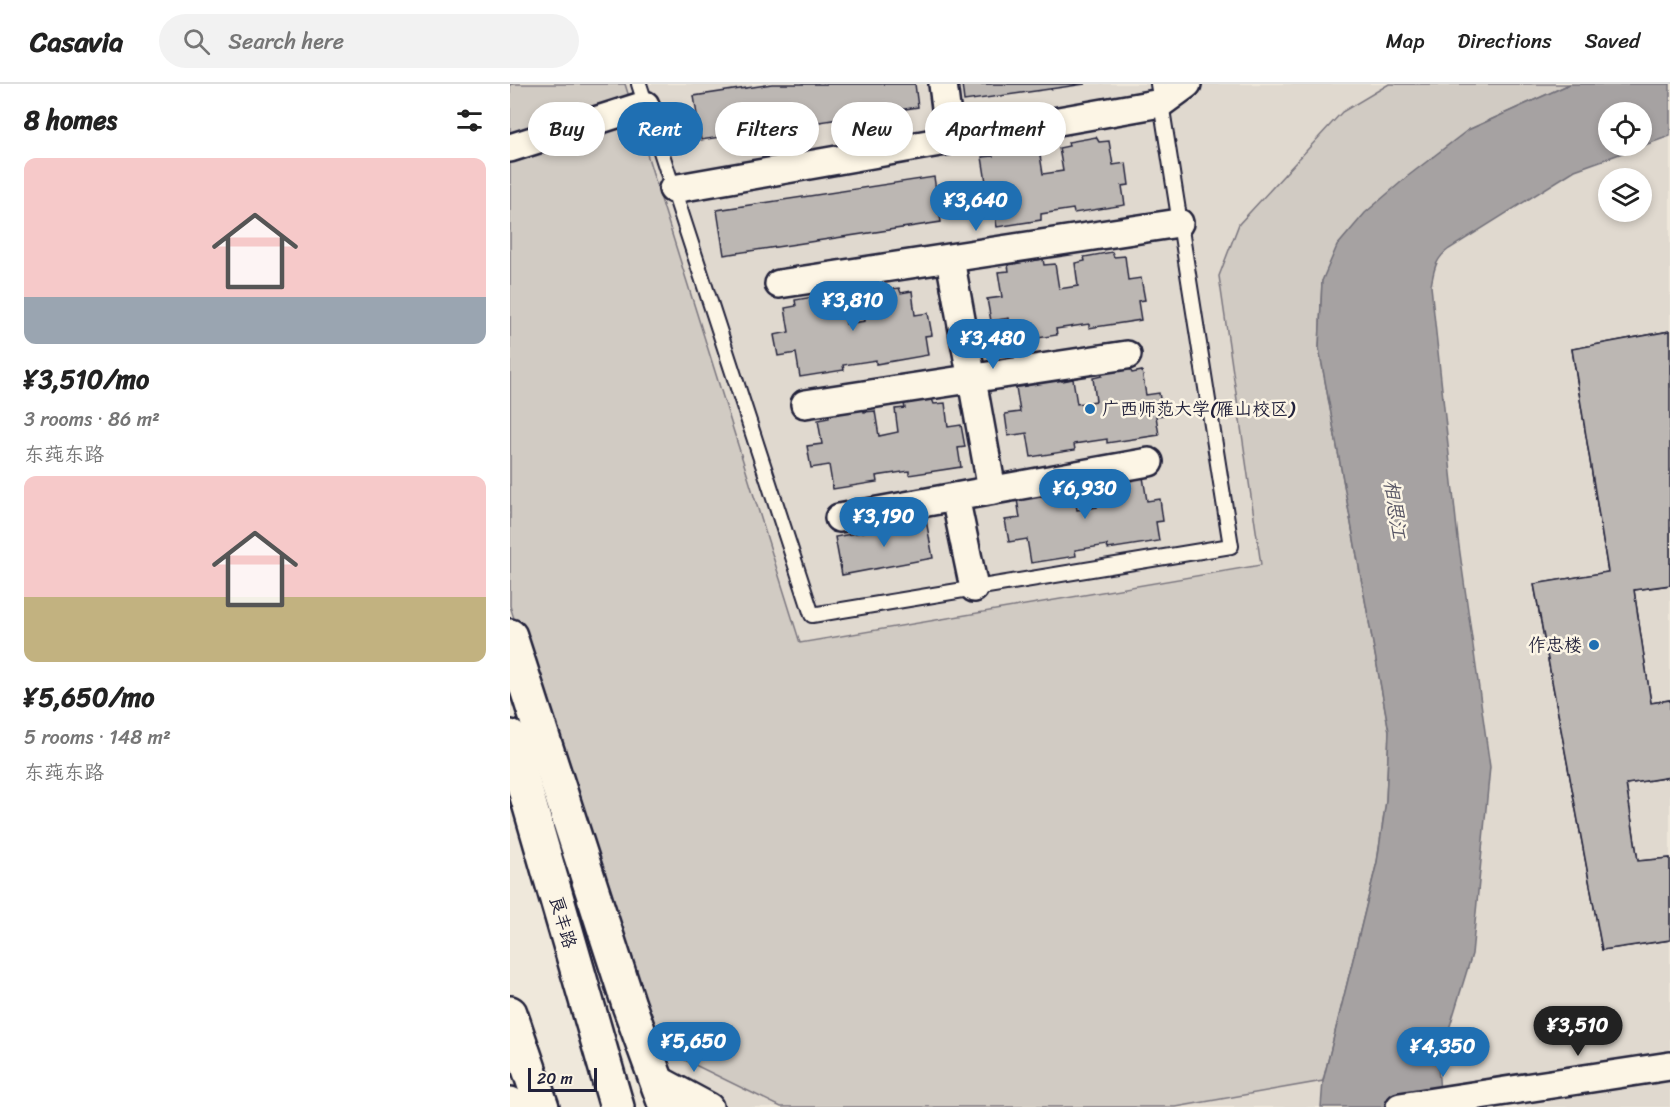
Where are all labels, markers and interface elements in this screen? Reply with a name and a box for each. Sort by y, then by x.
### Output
search box [159,14,579,68]
text: Casavia [30,17,123,66]
text: Search here [228,22,344,61]
text: Map [1386,22,1424,60]
text: Directions [1457,22,1552,60]
text: Saved [1585,22,1640,60]
icon: search [180,25,213,58]
text: 8 homes [24,97,117,143]
chip: Buy [528,102,605,156]
chip: Rent [617,102,703,156]
chip: Filters [715,102,819,156]
chip: New [831,102,913,156]
chip: Apartment [925,102,1066,156]
map controls [1598,102,1652,222]
button: locate [1598,102,1652,156]
icon: filters [453,104,486,137]
button: layers [1598,168,1652,222]
pin: ¥3,640 [927,181,1025,232]
text: ¥3,640 [944,183,1008,218]
icon: home [201,197,309,305]
pin: ¥3,810 [804,281,902,332]
text: ¥3,810 [823,283,883,318]
pin: ¥3,480 [944,319,1042,370]
text: ¥3,480 [961,321,1025,356]
text: ¥3,510/mo [24,356,149,402]
place label: 广西师范大学(雁山校区) [1102,393,1296,425]
text: 3 rooms · 86 m² [24,402,160,437]
marker: 广西师范大学(雁山校区) [1083,402,1097,416]
text: 东莼东路 [24,437,104,472]
pin: ¥6,930 [1036,469,1134,520]
text: ¥6,930 [1053,471,1117,506]
water label: 相思江 [1373,477,1417,542]
pin: ¥3,190 [835,497,933,548]
text: ¥3,190 [854,499,914,534]
icon: home [201,515,309,623]
place label: 作忠楼 [1528,629,1582,661]
marker: 作忠楼 [1587,638,1601,652]
text: ¥5,650/mo [24,674,154,720]
text: 5 rooms · 148 m² [24,720,171,755]
text: 东莼东路 [24,755,104,790]
street label: 良丰路 [540,892,586,952]
pin: ¥3,510 [1529,1006,1627,1057]
text: ¥3,510 [1548,1008,1608,1043]
pin: ¥5,650 [645,1022,743,1073]
text: ¥5,650 [662,1024,726,1059]
pin: ¥4,350 [1394,1027,1492,1078]
text: ¥4,350 [1411,1029,1475,1064]
text: 20 m [537,1064,573,1093]
scale bar [528,1065,597,1092]

